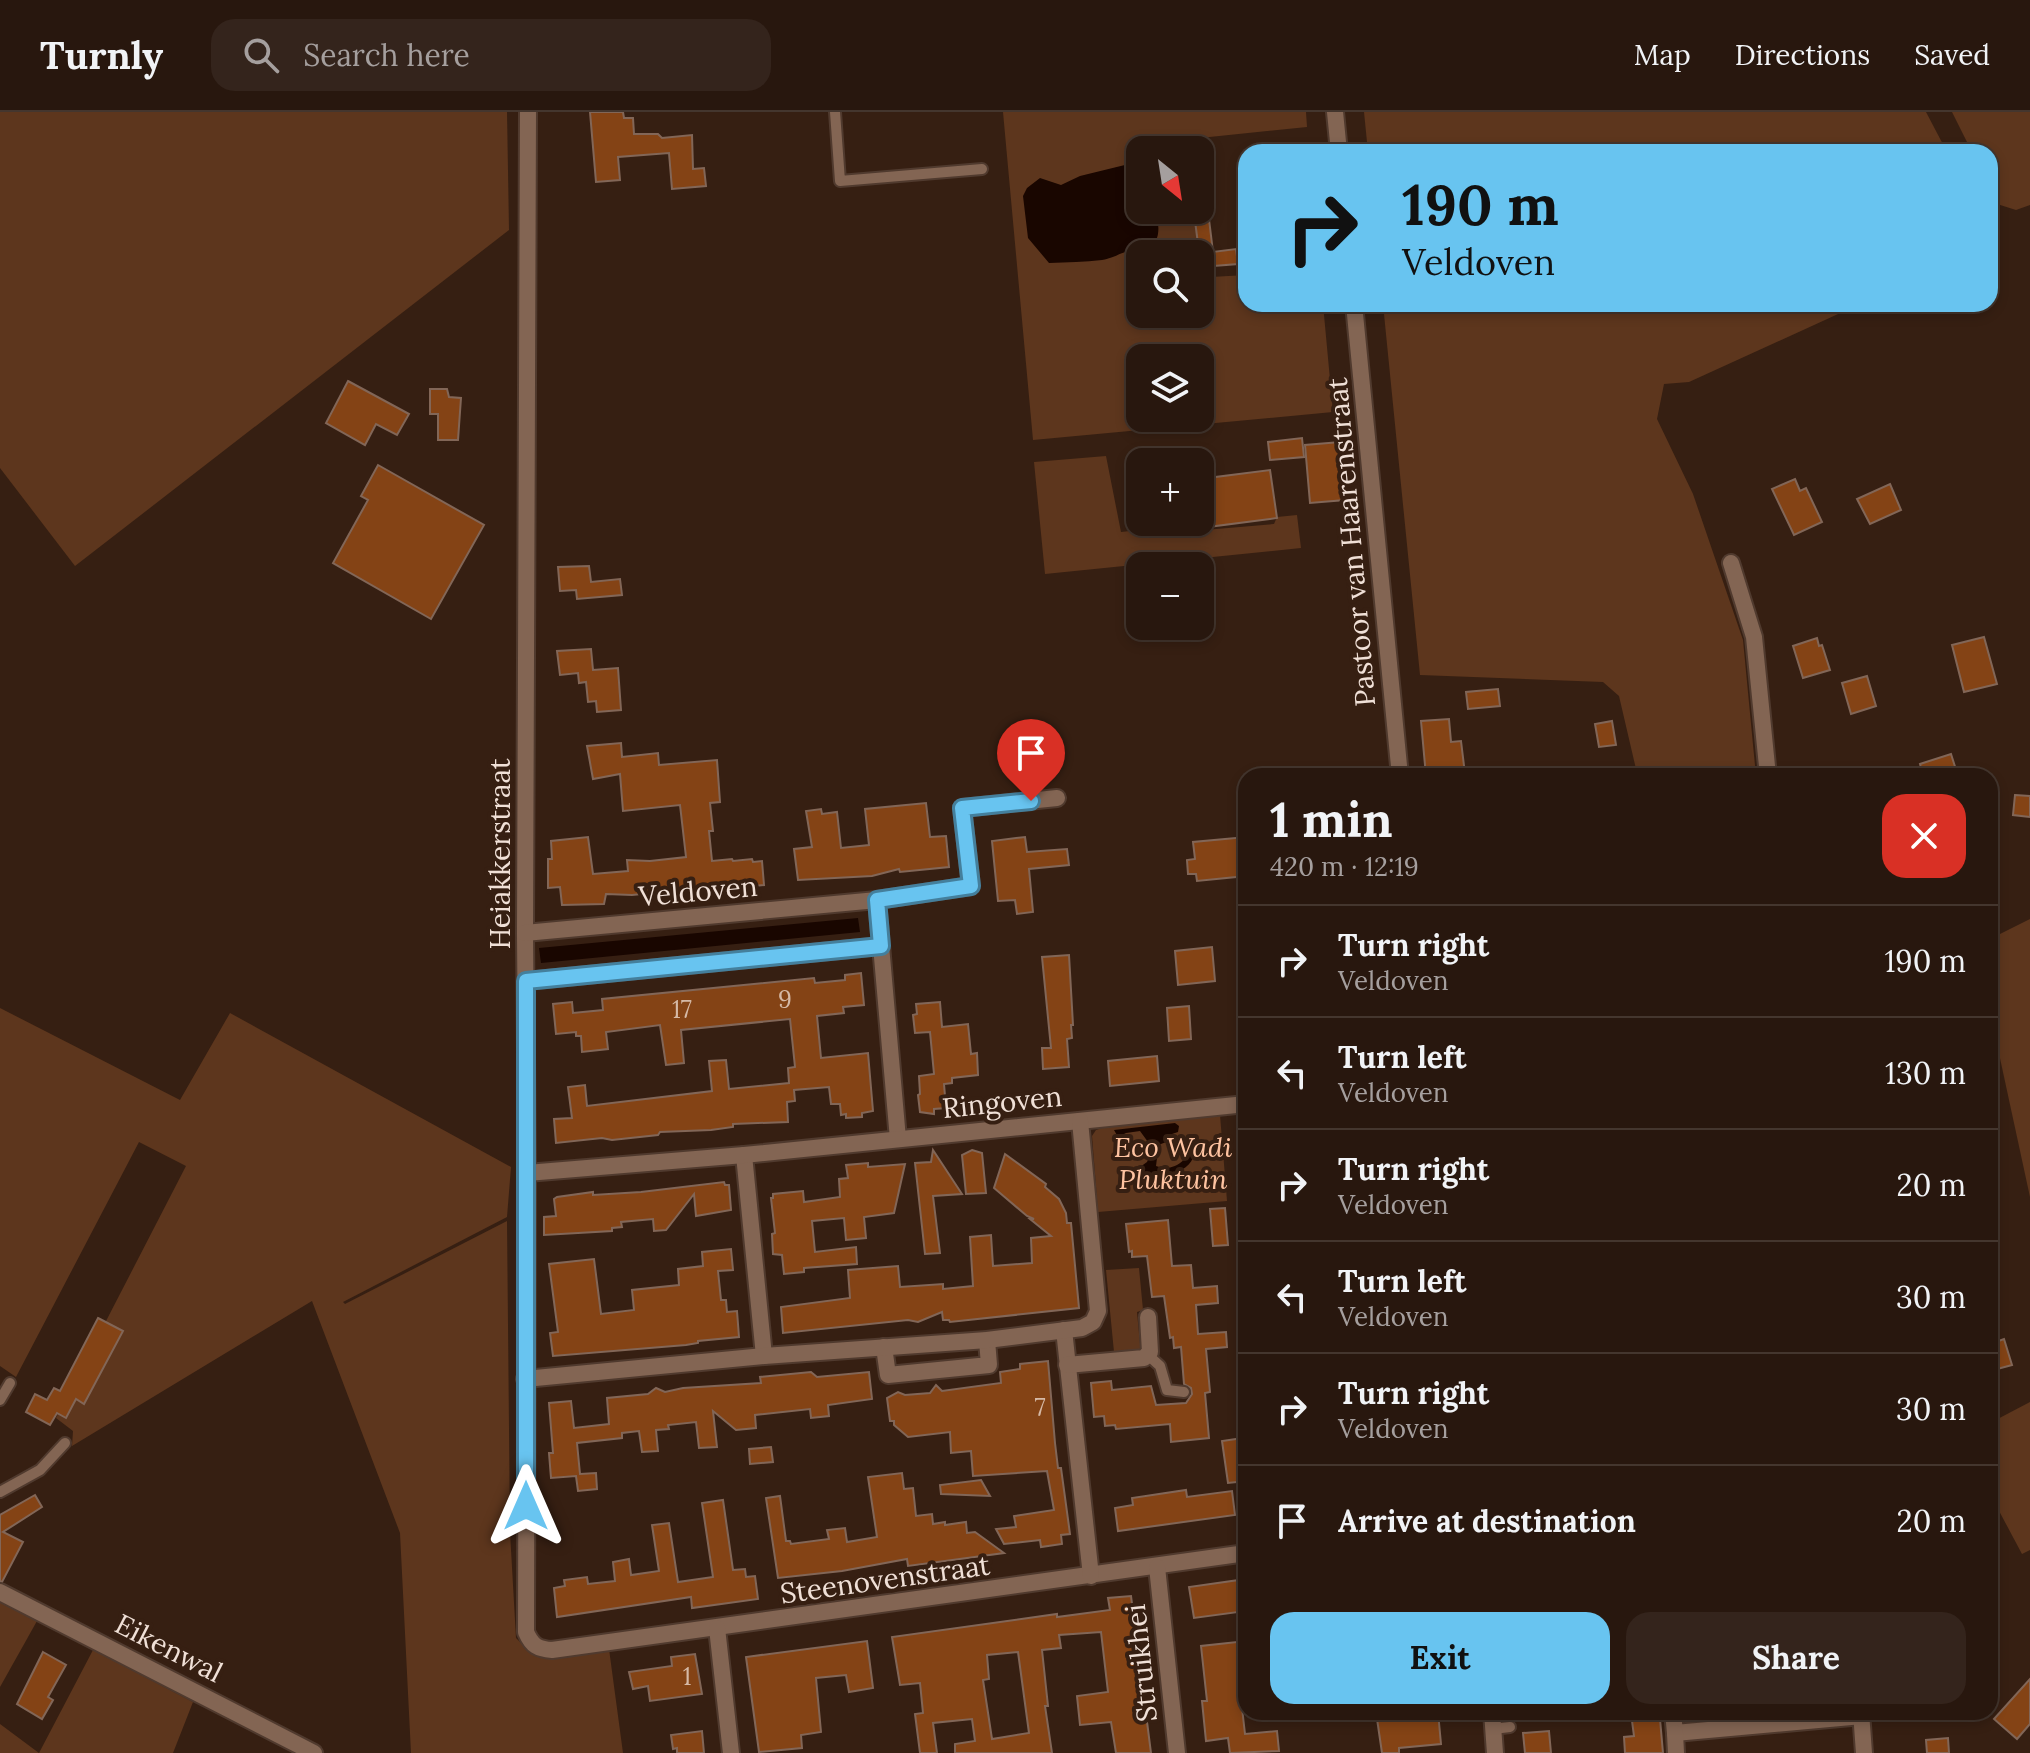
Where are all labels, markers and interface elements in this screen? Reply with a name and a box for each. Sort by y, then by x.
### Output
search box [211,19,771,91]
text: Turnly [40,31,163,79]
icon: search [239,33,283,77]
text: Search here [303,36,470,74]
text: Map [1634,37,1691,73]
text: Directions [1735,37,1870,73]
text: Saved [1914,37,1990,73]
north arrow [1126,136,1214,224]
map controls [1126,136,1214,640]
text: 190 m [1402,169,1559,240]
icon: right [1270,176,1374,280]
text: Veldoven [1402,239,1555,285]
button: search [1126,240,1214,328]
button: layers [1126,344,1214,432]
street label: Pastoor van Haarenstraat [1319,376,1383,708]
button: + [1126,448,1214,536]
button: − [1126,552,1214,640]
pin [997,719,1065,801]
icon: arrive [1009,731,1053,775]
street label: Heiakkerstraat [482,758,518,950]
text: 1 min [1270,789,1393,850]
button: close [1882,794,1966,878]
text: 420 m · 12:19 [1270,850,1419,883]
street label: Veldoven [636,868,759,914]
text: Turn right [1338,926,1489,964]
icon: right [1270,939,1314,983]
text: 190 m [1884,942,1966,980]
text: Veldoven [1338,964,1449,997]
house number: 9 [778,984,792,1015]
house number: 17 [672,994,692,1025]
text: Turn left [1338,1038,1466,1076]
icon: left [1270,1051,1314,1095]
text: 130 m [1885,1054,1966,1092]
text: Veldoven [1338,1076,1449,1109]
street label: Ringoven [940,1078,1064,1126]
park label: Eco Wadi Pluktuin [1114,1129,1232,1197]
text: Turn right [1338,1150,1489,1188]
icon: right [1270,1163,1314,1207]
text: 20 m [1897,1166,1966,1204]
text: Veldoven [1338,1188,1449,1221]
text: Turn left [1338,1262,1466,1300]
icon: left [1270,1275,1314,1319]
text: 30 m [1896,1278,1966,1316]
text: Veldoven [1338,1300,1449,1333]
text: Turn right [1338,1374,1489,1412]
icon: right [1270,1387,1314,1431]
text: 30 m [1896,1390,1966,1428]
house number: 7 [1034,1392,1046,1423]
text: Veldoven [1338,1412,1449,1445]
position arrow [484,1464,568,1548]
icon: arrive [1270,1499,1314,1543]
text: Arrive at destination [1338,1502,1636,1540]
text: 20 m [1897,1502,1966,1540]
street label: Steenovenstraat [778,1546,992,1612]
street label: Struikhei [1117,1602,1165,1724]
street label: Eikenwal [109,1606,229,1690]
button: Exit [1270,1612,1610,1704]
button: Share [1626,1612,1966,1704]
house number: 1 [683,1661,691,1692]

